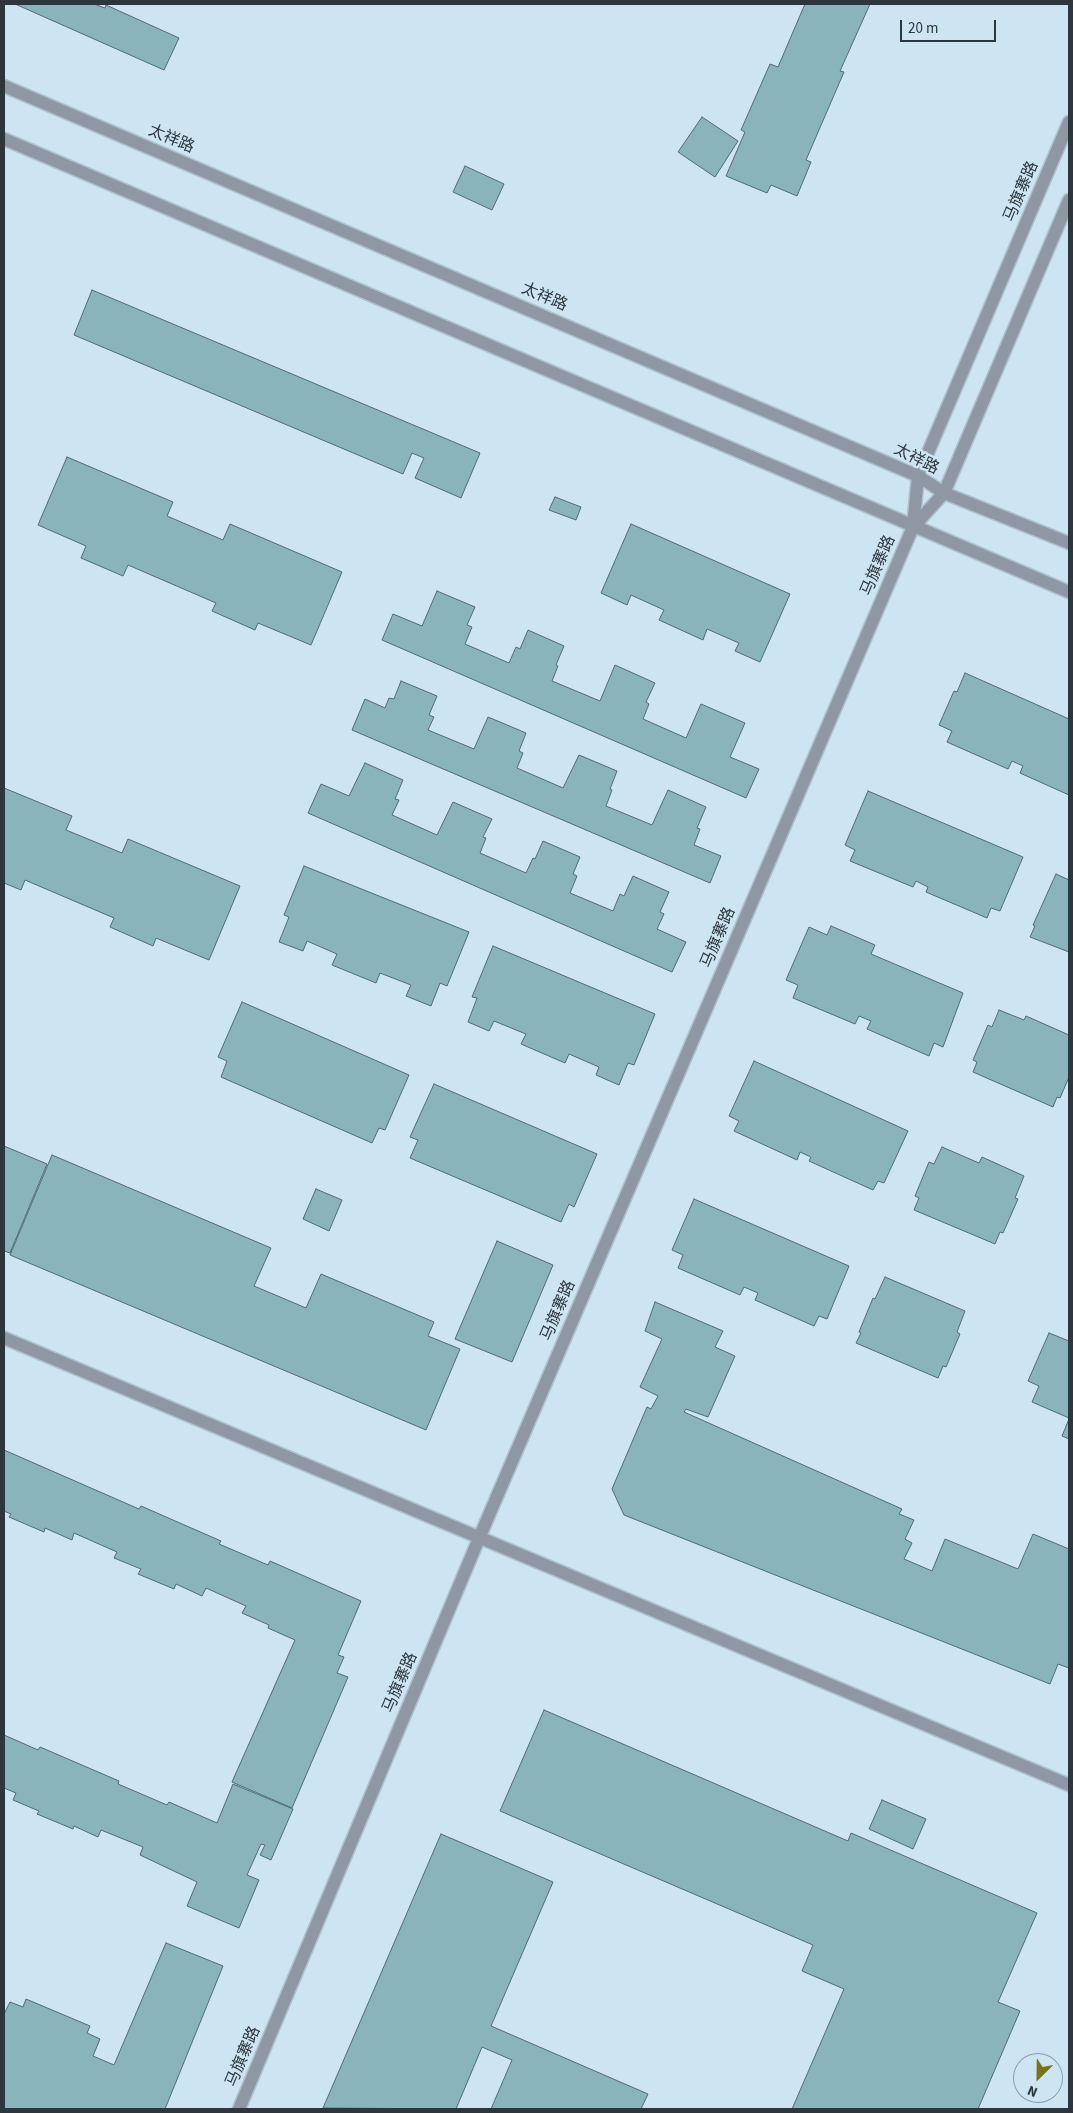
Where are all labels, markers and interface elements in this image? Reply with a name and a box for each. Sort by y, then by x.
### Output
scale bar [903,10,999,42]
text: 20 m [908,18,938,39]
street label: 太祥路 [145,122,197,158]
street label: 马旗寨路 [1001,159,1043,225]
street label: 太祥路 [518,280,570,316]
street label: 太祥路 [890,441,942,479]
street label: 马旗寨路 [858,533,900,599]
street label: 马旗寨路 [698,905,740,971]
street label: 马旗寨路 [538,1278,580,1344]
street label: 马旗寨路 [380,1650,422,1716]
street label: 马旗寨路 [223,2024,265,2090]
north arrow [1013,2053,1063,2103]
text: N [1024,2080,1041,2102]

